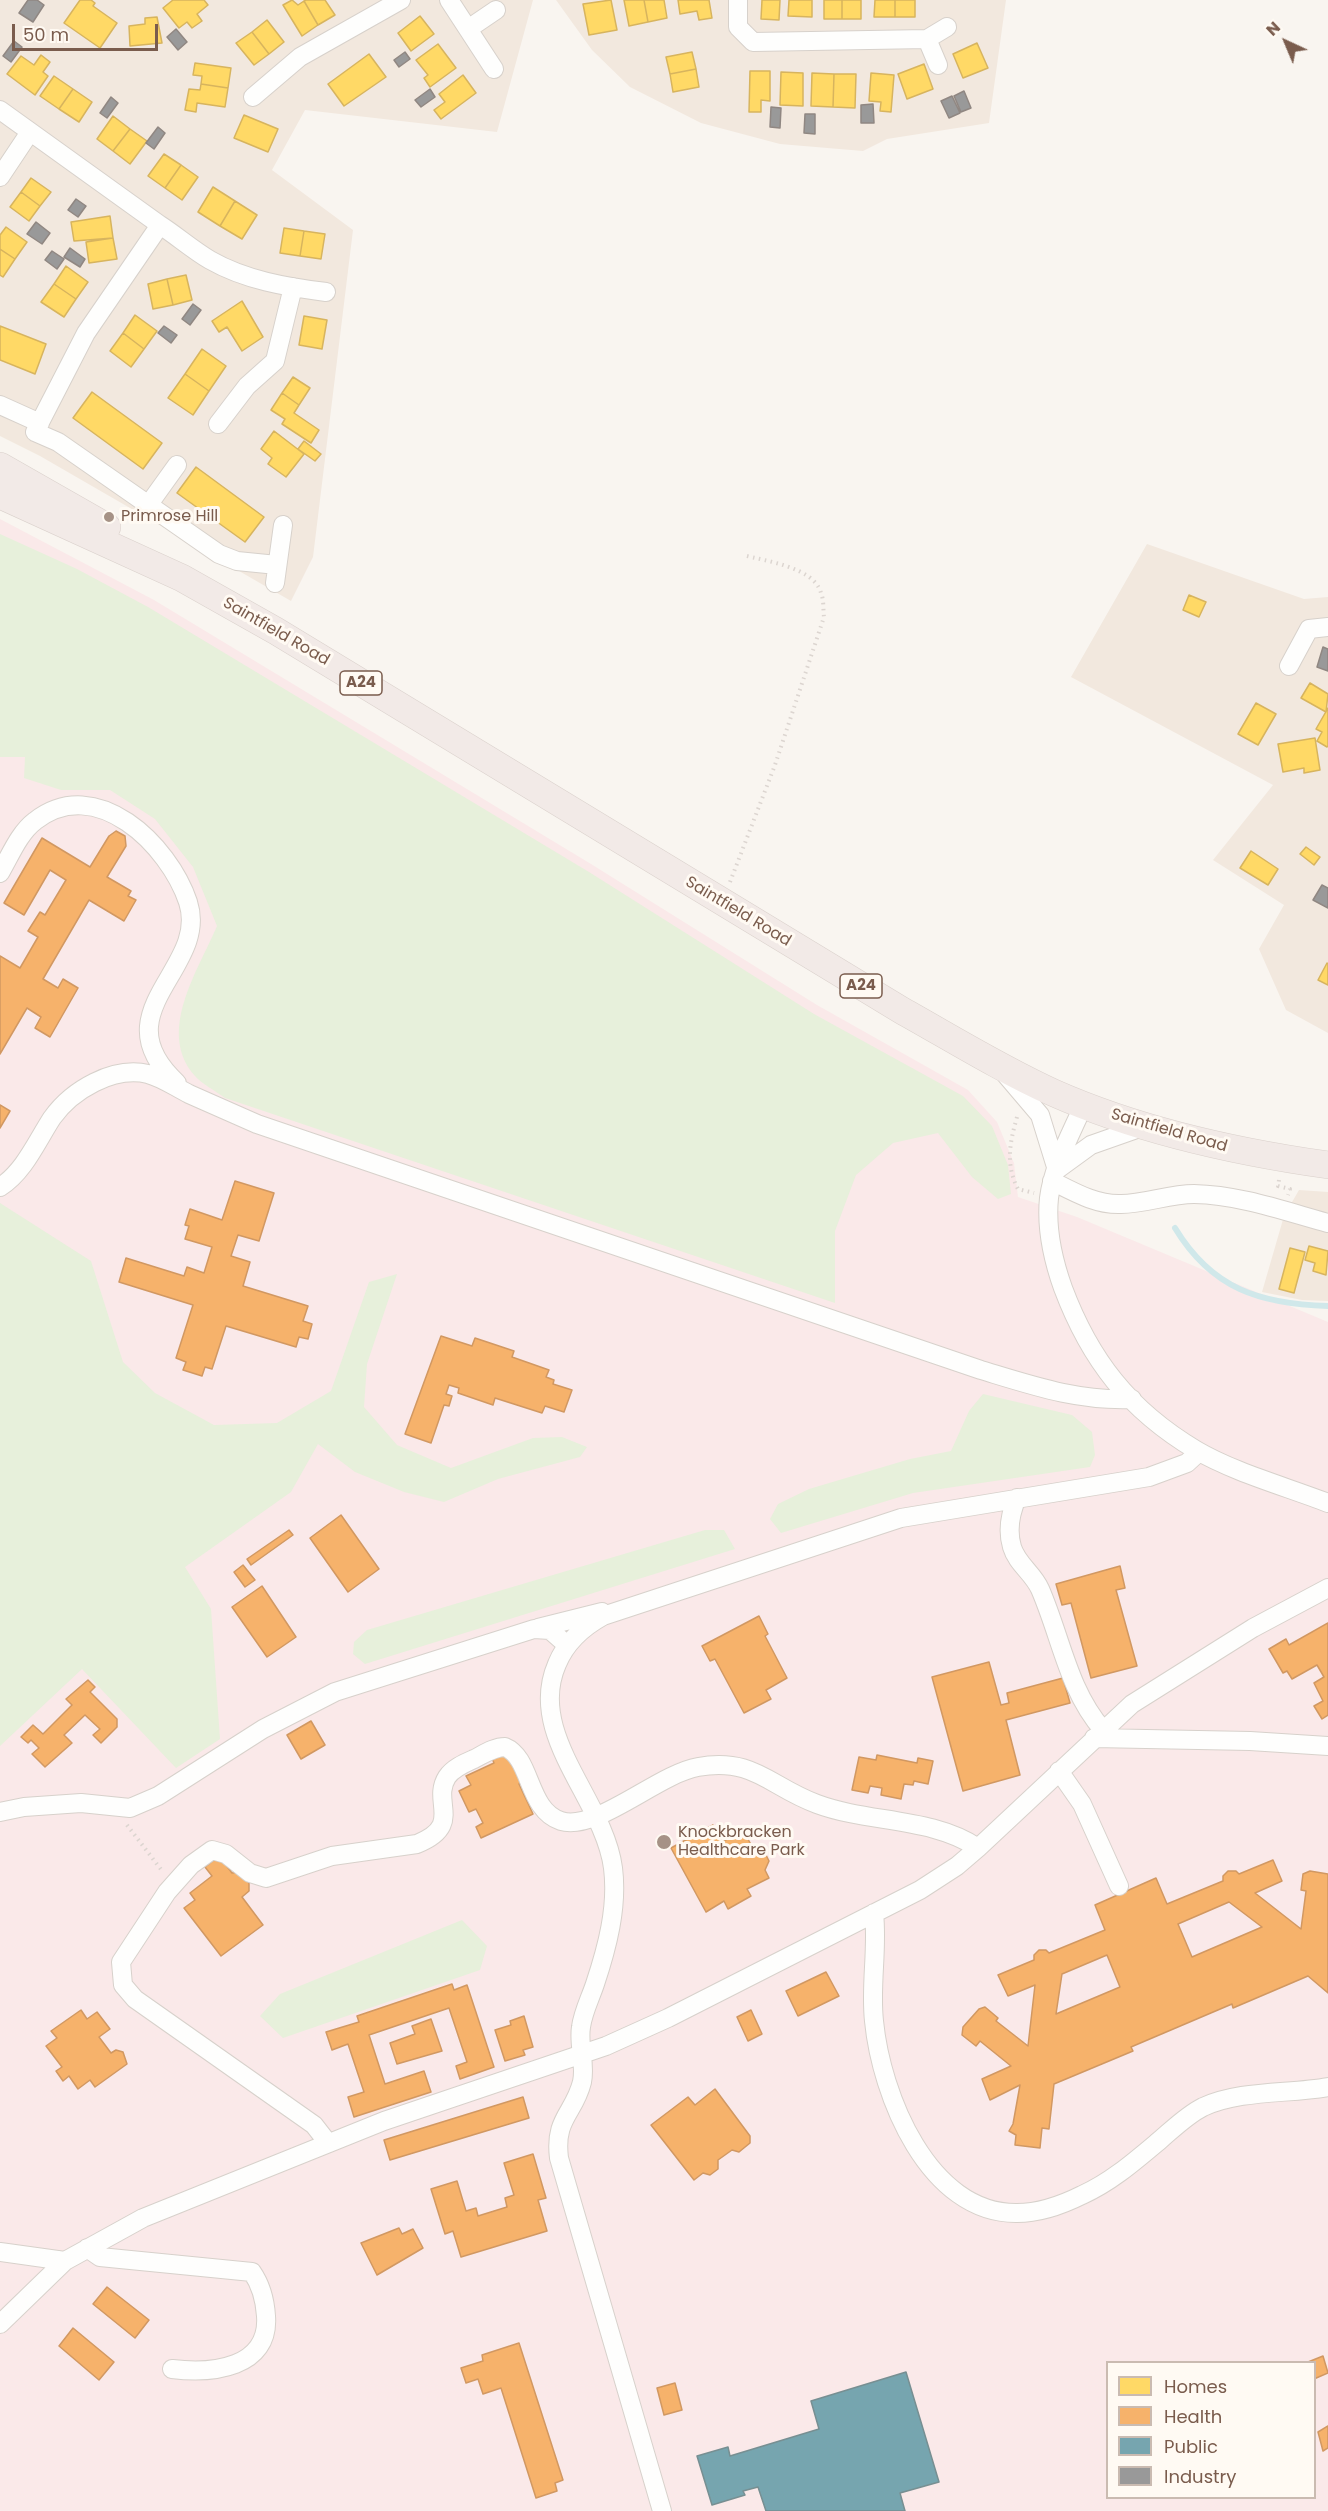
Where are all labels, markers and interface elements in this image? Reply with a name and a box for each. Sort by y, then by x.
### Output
scale bar [15,12,160,50]
north arrow [1256,12,1316,72]
text: N [1261,16,1285,41]
text: 50 m [23,22,69,47]
place label: Primrose Hill [121,507,218,527]
marker: Primrose Hill [102,510,116,524]
street label: Saintfield Road [219,594,333,670]
road number: A24 [340,671,382,695]
street label: Saintfield Road [682,873,794,951]
road number: A24 [840,974,882,998]
street label: Saintfield Road [1109,1105,1229,1157]
place label: Knockbracken Healthcare Park [678,1823,805,1861]
marker: Knockbracken Healthcare Park [655,1833,673,1851]
legend [1106,2361,1316,2499]
text: Homes [1164,2374,1227,2399]
text: Health [1164,2404,1222,2429]
text: Public [1164,2434,1218,2459]
text: Industry [1164,2464,1236,2489]

